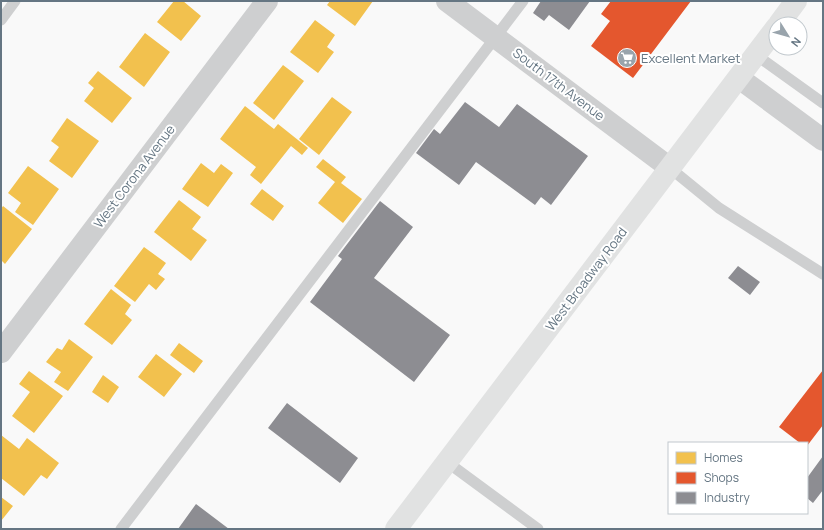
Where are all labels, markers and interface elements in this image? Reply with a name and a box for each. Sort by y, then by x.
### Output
north arrow [768,16,808,56]
text: N [788,35,805,50]
street label: South 17th Avenue [509,44,609,125]
supermarket icon: Excellent Market [616,47,638,69]
place label: Excellent Market [641,49,741,67]
street label: West Corona Avenue [89,120,179,231]
street label: West Broadway Road [541,223,631,335]
legend [668,442,808,514]
text: Homes [704,449,743,466]
text: Shops [704,469,739,486]
text: Industry [704,489,750,506]

